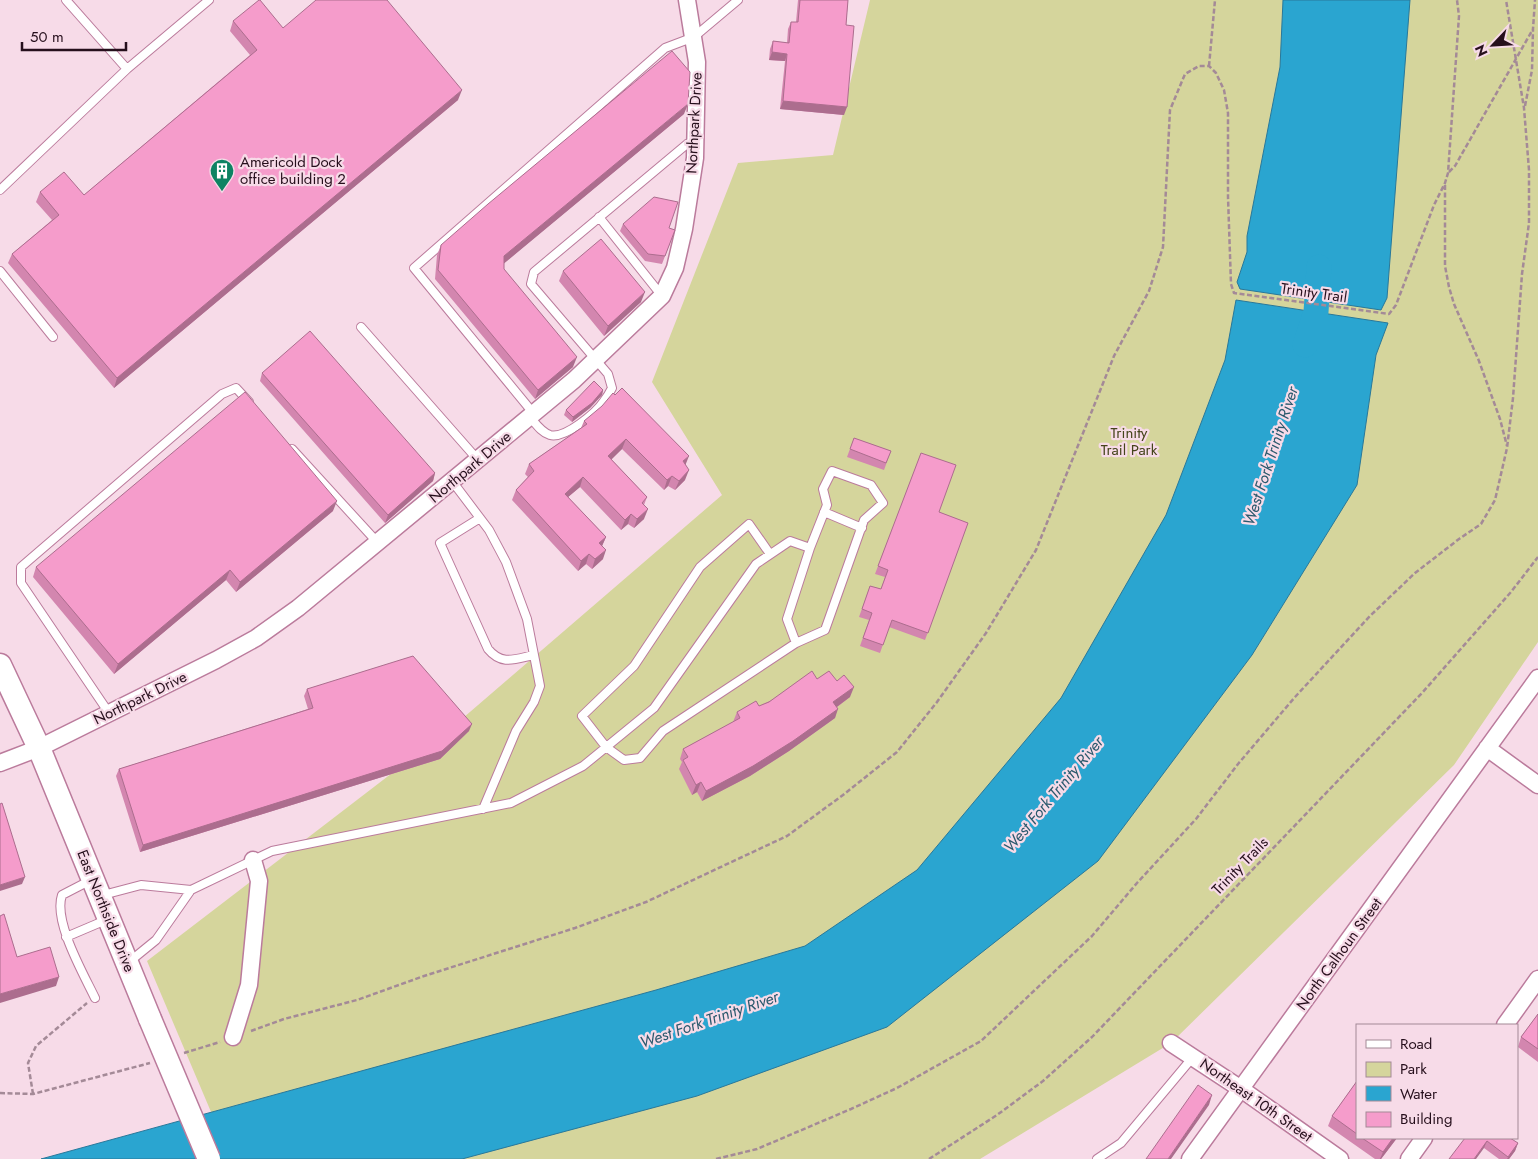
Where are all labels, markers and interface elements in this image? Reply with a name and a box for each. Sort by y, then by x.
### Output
scale bar [22,20,126,52]
north arrow [1468,20,1518,70]
text: 50 m [30,26,64,48]
text: N [1470,41,1493,60]
street label: Northpark Drive [680,71,708,174]
place label: Americold Dock office building 2 [240,151,346,190]
building icon: Americold Dock office building 2 [209,158,235,192]
street label: Trinity Trail [1279,277,1349,309]
water label: West Fork Trinity River [1237,382,1304,529]
park label: Trinity Trail Park [1101,422,1158,461]
street label: Northpark Drive [424,426,516,508]
street label: Northpark Drive [89,666,191,730]
water label: West Fork Trinity River [998,730,1110,857]
street label: Trinity Trails [1207,832,1273,900]
street label: East Northside Drive [71,847,141,976]
street label: North Calhoun Street [1291,893,1388,1015]
water label: West Fork Trinity River [637,984,783,1054]
legend [1356,1024,1518,1139]
text: Road [1400,1033,1432,1055]
street label: Northeast 10th Street [1195,1053,1317,1147]
text: Park [1400,1058,1427,1080]
text: Water [1400,1083,1438,1105]
text: Building [1400,1108,1452,1130]

